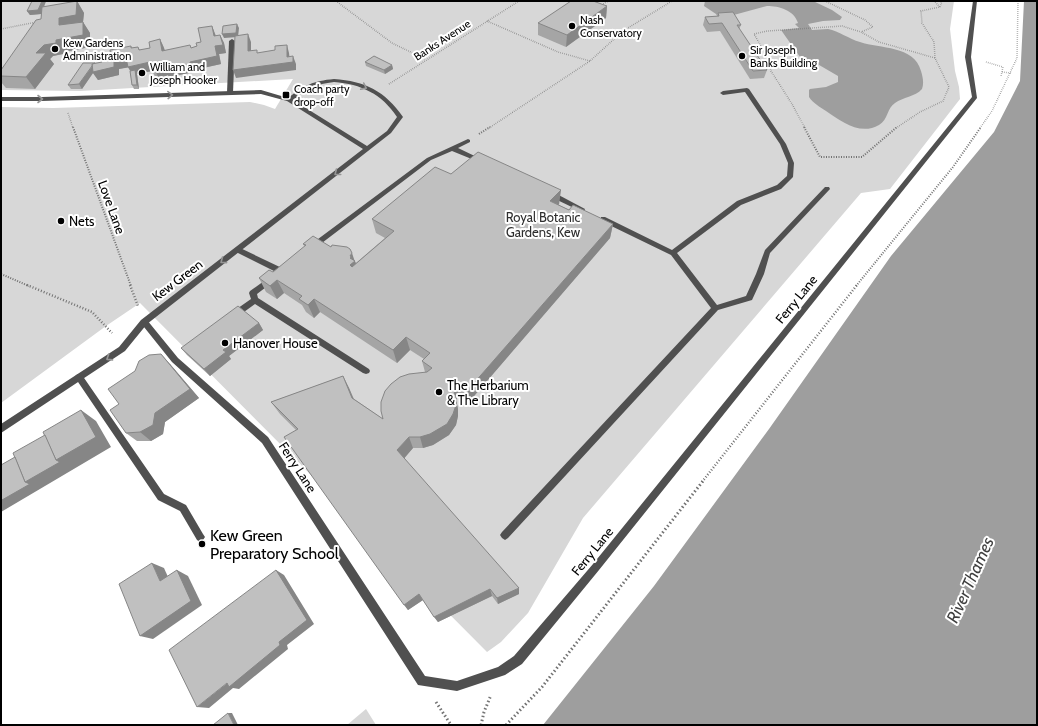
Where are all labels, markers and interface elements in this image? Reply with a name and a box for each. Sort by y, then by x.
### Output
place label: Nash Conservatory [580,13,642,40]
street label: Banks Avenue [411,16,473,64]
marker: Nash Conservatory [567,21,577,31]
place label: Kew Gardens Administration [63,36,131,63]
place label: Sir Joseph Banks Building [750,43,818,70]
marker: Kew Gardens Administration [50,44,60,54]
marker: Sir Joseph Banks Building [737,51,747,61]
place label: William and Joseph Hooker [149,60,217,87]
marker: William and Joseph Hooker [137,68,147,78]
place label: Coach party drop-off [294,82,350,109]
one-way arrow [359,82,367,90]
marker: Coach party drop-off [281,90,291,100]
one-way arrow [167,91,173,99]
one-way arrow [37,95,43,103]
one-way arrow [334,168,341,175]
street label: Love Lane [95,178,129,236]
park label: Royal Botanic Gardens, Kew [506,209,581,240]
place label: Nets [69,213,95,229]
marker: Nets [56,216,66,226]
street label: Kew Green [149,256,205,304]
one-way arrow [221,256,228,263]
street label: Ferry Lane [772,271,820,326]
place label: Hanover House [233,335,318,351]
marker: Hanover House [220,338,230,348]
one-way arrow [106,353,113,360]
place label: The Herbarium & The Library [447,377,529,408]
marker: The Herbarium & The Library [434,387,444,397]
street label: Ferry Lane [276,439,320,496]
street label: Ferry Lane [568,523,616,578]
place label: Kew Green Preparatory School [210,526,339,563]
water label: River Thames [942,534,998,626]
marker: Kew Green Preparatory School [197,539,207,549]

